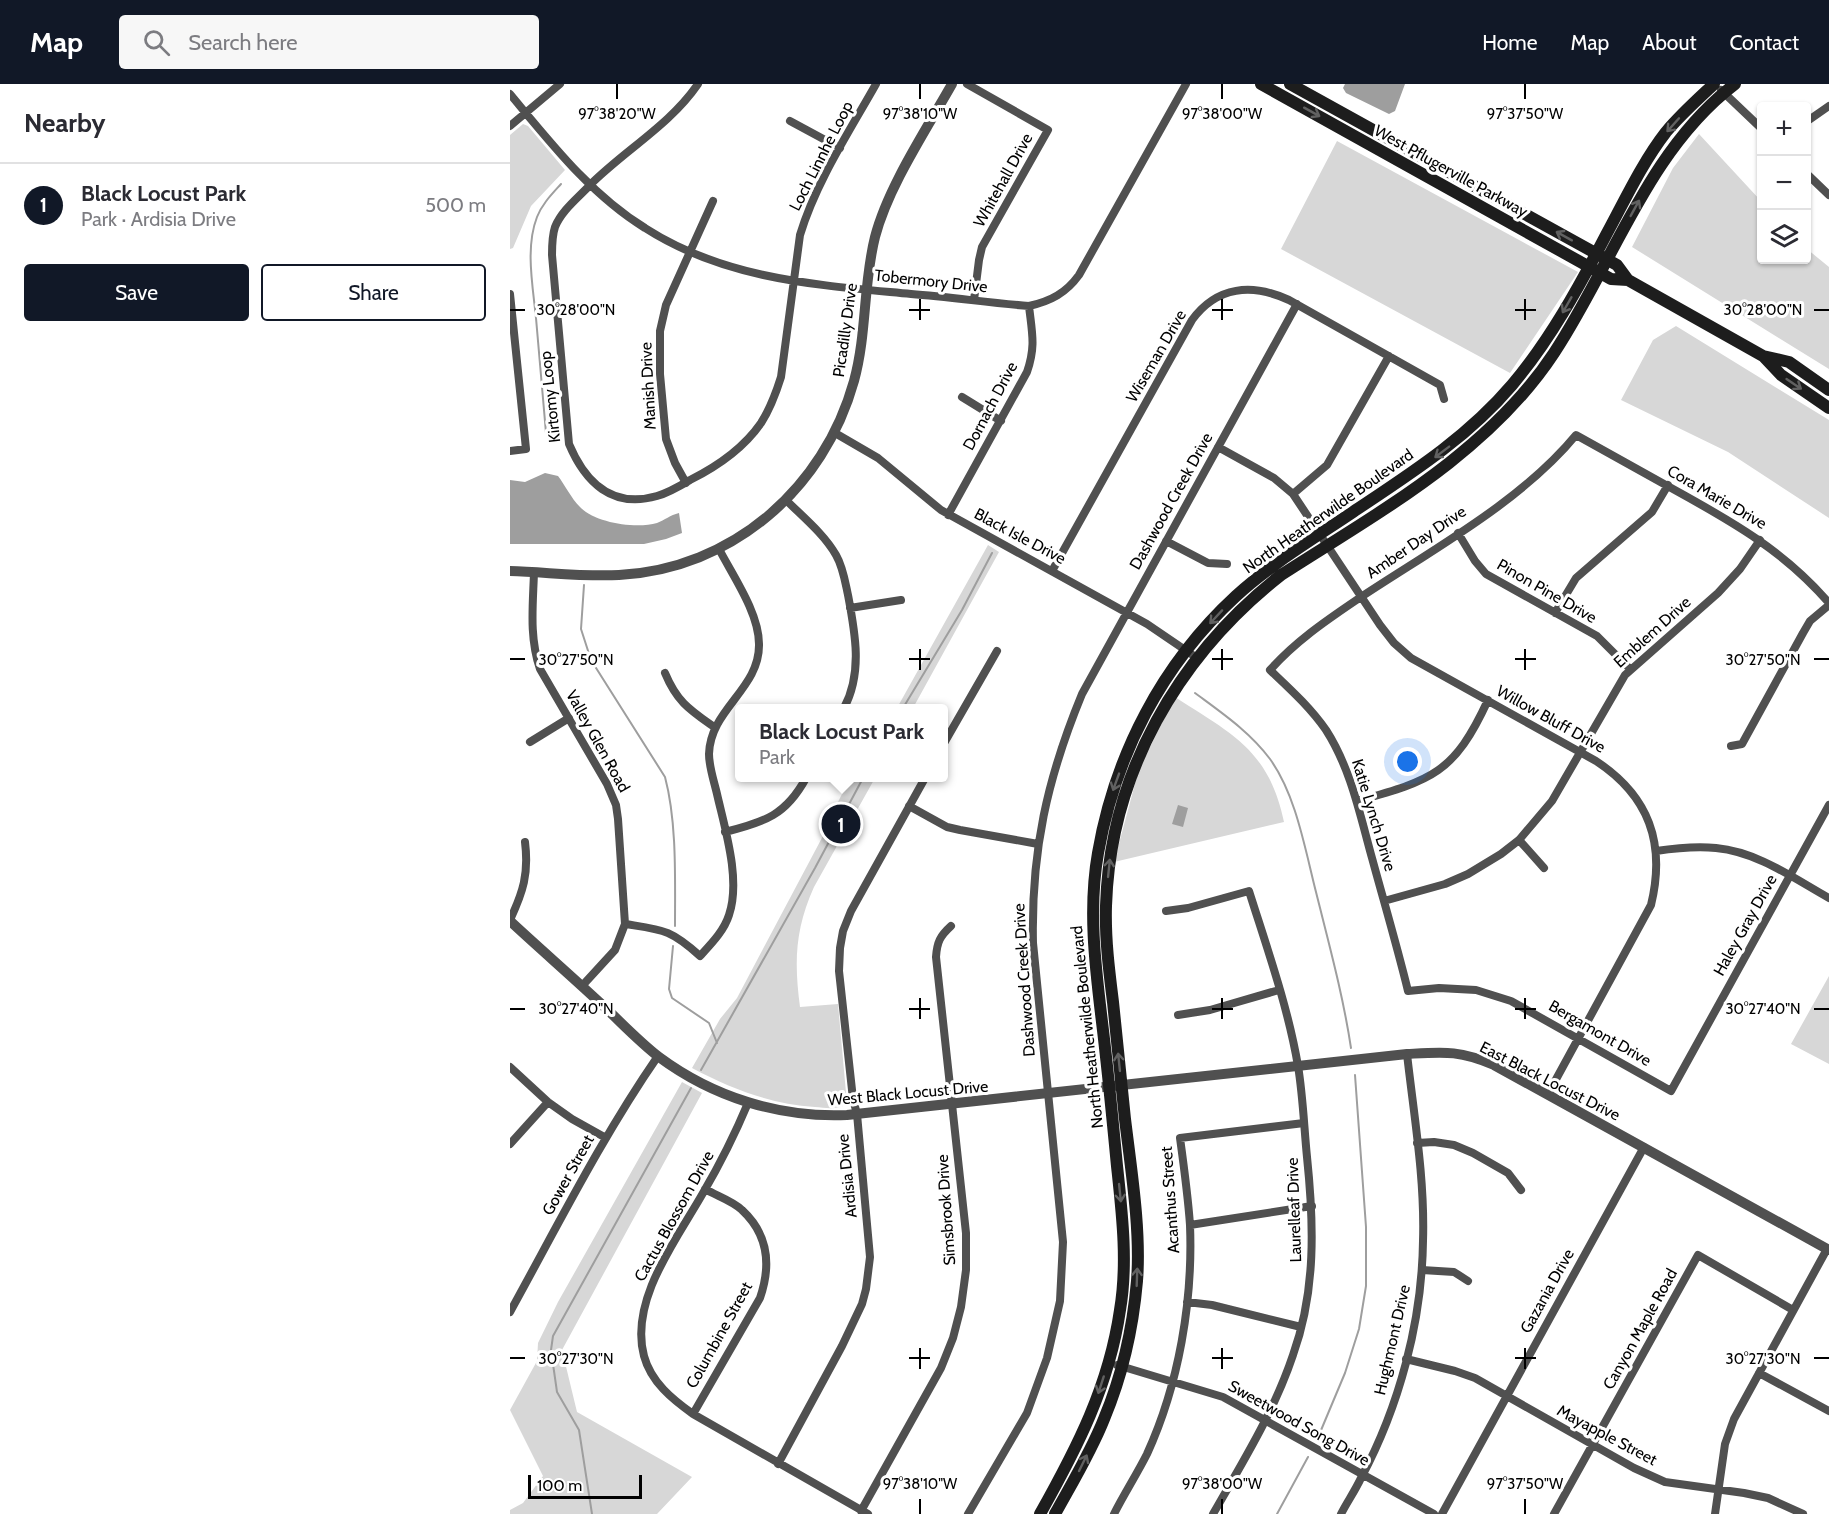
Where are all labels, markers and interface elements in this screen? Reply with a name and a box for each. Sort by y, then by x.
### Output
search box [119,15,539,69]
text: Map [30,25,83,59]
icon: search [140,26,173,59]
text: Search here [188,29,297,56]
text: Home [1482,30,1538,55]
text: Map [1571,30,1609,55]
text: About [1642,30,1696,55]
text: Contact [1729,30,1799,55]
street label: Loch Linnhe Loop [785,98,857,214]
map controls [1757,102,1811,264]
button: + [1757,102,1811,156]
text: 97°38'20"W [578,105,657,123]
text: 97°38'10"W [883,105,958,123]
text: 97°38'00"W [1182,105,1263,123]
text: 97°37'50"W [1487,105,1564,123]
text: Nearby [24,107,105,139]
one-way arrow [1303,107,1320,119]
one-way arrow [1666,118,1680,133]
street label: West Pflugerville Parkway [1371,121,1531,221]
street label: Whitehall Drive [969,130,1037,230]
button: − [1757,156,1811,210]
text: Black Locust Park [81,180,246,207]
text: 1 [40,193,47,217]
text: 500 m [425,193,486,217]
one-way arrow [1630,200,1641,218]
text: Park · Ardisia Drive [81,207,236,231]
button: layers [1757,210,1811,264]
one-way arrow [1555,230,1573,241]
button: Save [24,264,249,321]
button: Share [261,264,486,321]
street label: Tobermory Drive [873,266,989,296]
street label: Picadilly Drive [829,282,861,378]
one-way arrow [1561,296,1573,313]
text: 30°28'00"N [537,301,615,319]
text: 30°28'00"N [1724,301,1802,319]
street label: Wiseman Drive [1122,306,1190,406]
street label: Manish Drive [636,342,660,430]
street label: Kirtomy Loop [536,350,564,444]
street label: Dornach Drive [959,359,1021,453]
one-way arrow [1785,378,1802,390]
street label: Dashwood Creek Drive [1125,429,1217,573]
street label: North Heatherwilde Boulevard [1239,445,1417,577]
one-way arrow [1434,446,1450,458]
street label: Cora Marie Drive [1664,461,1770,533]
street label: Amber Day Drive [1363,502,1469,582]
street label: Black Isle Drive [971,504,1069,568]
street label: Pinon Pine Drive [1494,555,1600,627]
street label: Emblem Drive [1610,592,1694,672]
one-way arrow [1209,610,1223,625]
text: 30°27'50"N [539,651,613,669]
text: 30°27'50"N [1726,651,1800,669]
street label: Willow Bluff Drive [1493,681,1609,757]
street label: Valley Glen Road [562,687,634,795]
popup [735,704,948,782]
text: Black Locust Park [759,718,924,745]
text: Park [759,745,795,769]
your location [1393,747,1422,776]
street label: Katie Lynch Drive [1348,757,1400,873]
one-way arrow [1109,772,1120,791]
pin: 1 [822,802,860,846]
one-way arrow [1104,858,1115,878]
street label: Haley Gray Drive [1709,871,1781,979]
street label: Dashwood Creek Drive [1009,903,1039,1057]
street label: North Heatherwilde Boulevard [1067,925,1107,1129]
street label: Bergamont Drive [1546,996,1654,1070]
text: 30°27'40"N [538,1000,614,1018]
text: 30°27'40"N [1725,1000,1801,1018]
street label: East Black Locust Drive [1477,1037,1623,1125]
one-way arrow [1113,1052,1124,1072]
street label: West Black Locust Drive [827,1077,989,1109]
street label: Gower Street [538,1131,598,1218]
street label: Ardisia Drive [833,1133,861,1219]
street label: Acanthus Street [1157,1145,1183,1254]
street label: Cactus Blossom Drive [630,1147,718,1285]
street label: Simsbrook Drive [933,1154,959,1266]
street label: Laurelleaf Drive [1283,1157,1305,1263]
one-way arrow [1115,1183,1126,1202]
street label: Gazania Drive [1516,1246,1578,1336]
street label: Canyon Maple Road [1599,1265,1681,1393]
one-way arrow [1131,1267,1142,1287]
street label: Columbine Street [682,1278,756,1392]
street label: Hughmont Drive [1370,1283,1414,1397]
text: 30°27'30"N [539,1350,613,1368]
text: 30°27'30"N [1726,1350,1800,1368]
one-way arrow [1095,1375,1106,1394]
street label: Sweetwood Song Drive [1225,1376,1373,1470]
street label: Mayapple Street [1554,1401,1661,1470]
one-way arrow [1078,1454,1089,1472]
scale bar [528,1472,642,1500]
text: 97°38'10"W [883,1475,958,1493]
text: 97°38'00"W [1182,1475,1263,1493]
text: 97°37'50"W [1487,1475,1564,1493]
text: 100 m [537,1476,582,1495]

